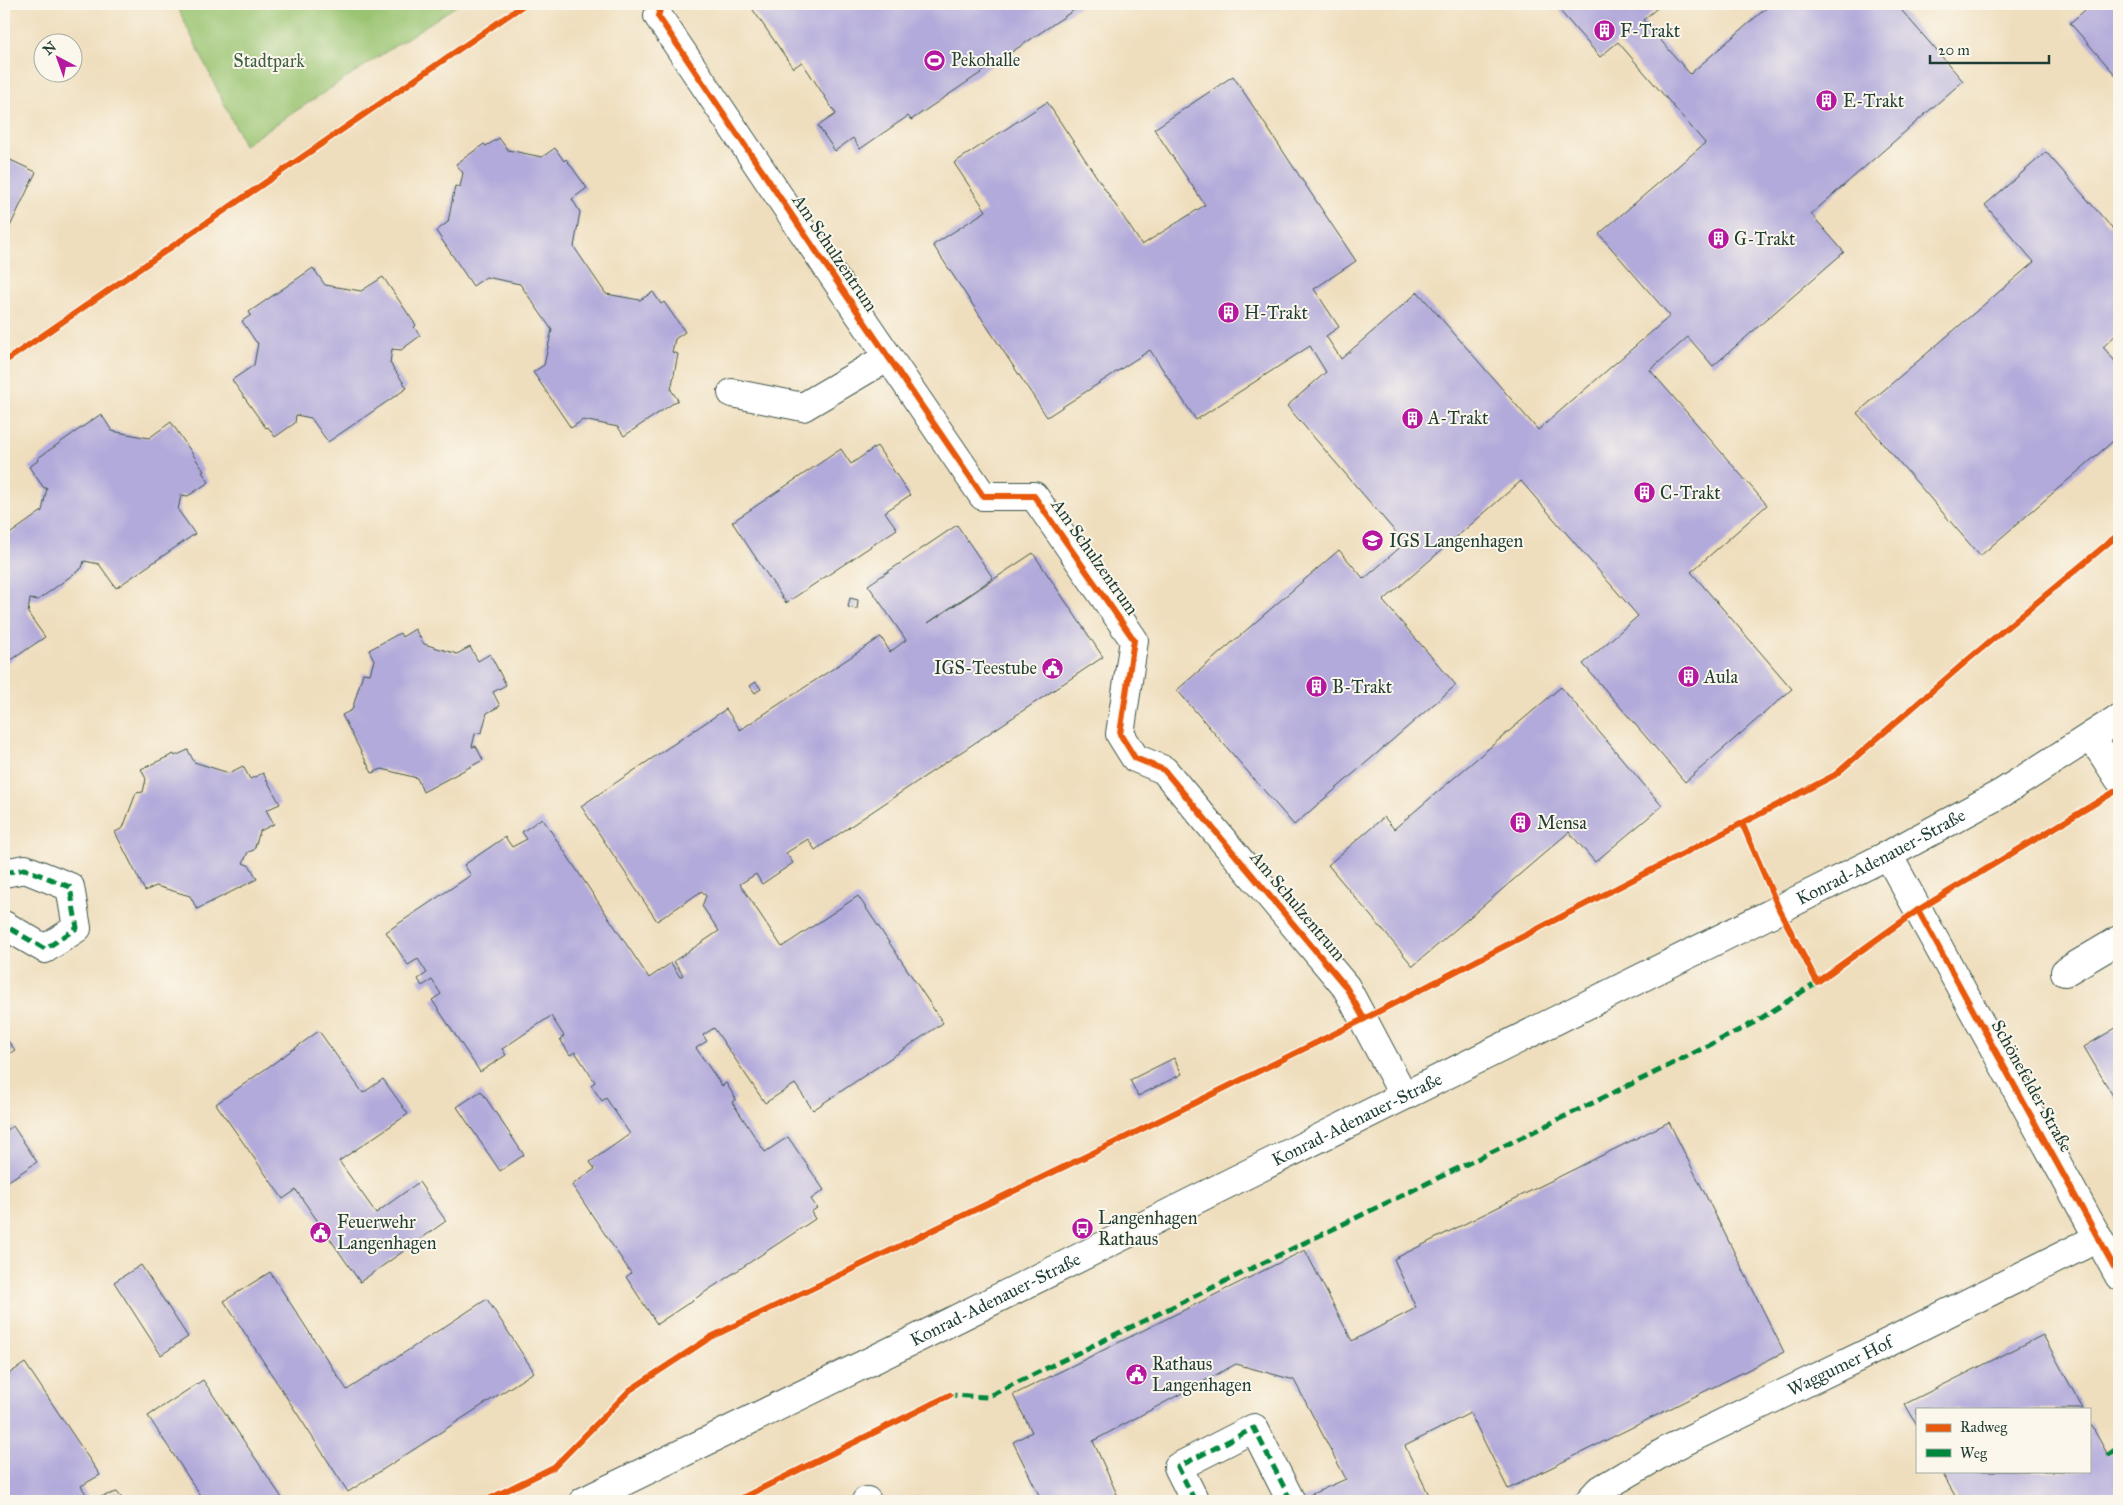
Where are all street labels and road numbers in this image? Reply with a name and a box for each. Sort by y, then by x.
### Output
street label: Am Schulzentrum [787,189,882,316]
street label: Am Schulzentrum [1046,494,1143,619]
street label: Konrad-Adenauer-Straße [1793,804,1969,910]
street label: Am Schulzentrum [1245,846,1350,965]
street label: Schönefelder Straße [1987,1016,2077,1156]
street label: Konrad-Adenauer-Straße [1268,1068,1446,1171]
street label: Konrad-Adenauer-Straße [907,1248,1084,1351]
street label: Waggumer Hof [1784,1330,1899,1401]

